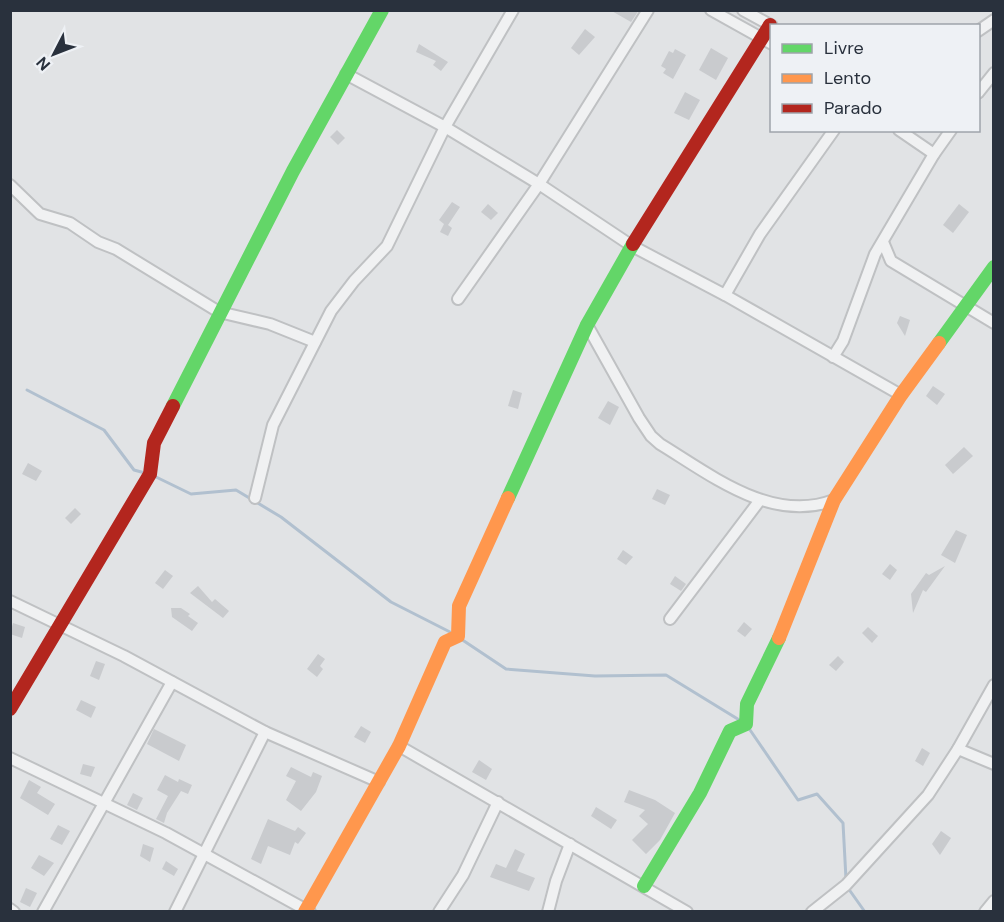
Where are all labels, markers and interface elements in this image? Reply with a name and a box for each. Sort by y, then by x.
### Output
north arrow [24,24,84,84]
legend [770,24,980,132]
text: Livre [824,36,864,60]
text: N [32,52,55,75]
text: Lento [824,66,871,90]
text: Parado [824,96,882,120]

